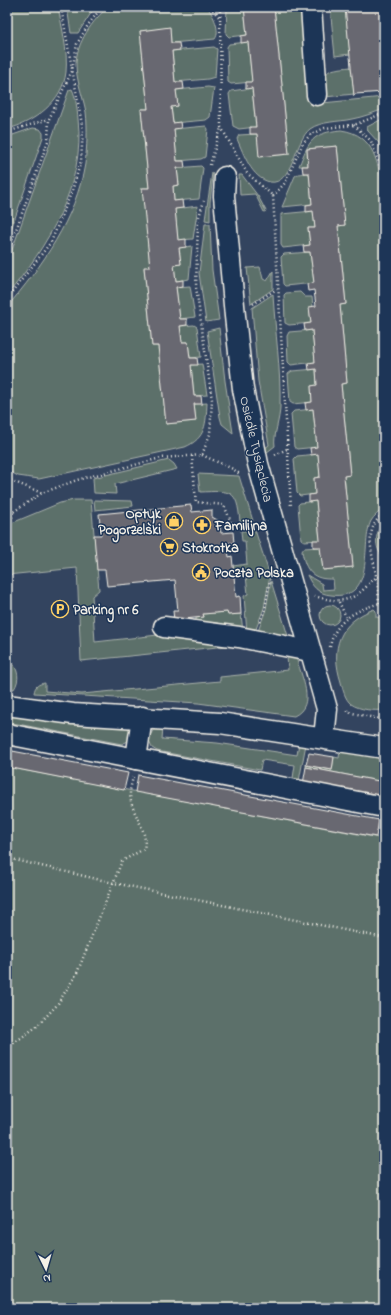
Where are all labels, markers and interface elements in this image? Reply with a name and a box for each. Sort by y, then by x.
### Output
street label: Osiedle Tysiąclecia [232,394,278,505]
place label: Optyk Pogorzelski [98,504,162,543]
shop icon: Optyk Pogorzelski [164,511,184,531]
pharmacy icon: Familijna [192,515,212,535]
place label: Familijna [214,516,268,537]
supermarket icon: Stokrotka [159,537,179,557]
place label: Stokrotka [182,538,239,559]
public building icon: Poczta Polska [191,562,211,582]
place label: Poczta Polska [214,563,294,584]
parking icon: Parking nr 6 [50,599,70,619]
place label: Parking nr 6 [73,600,139,623]
north arrow [26,1249,66,1289]
text: N [42,1270,51,1286]

